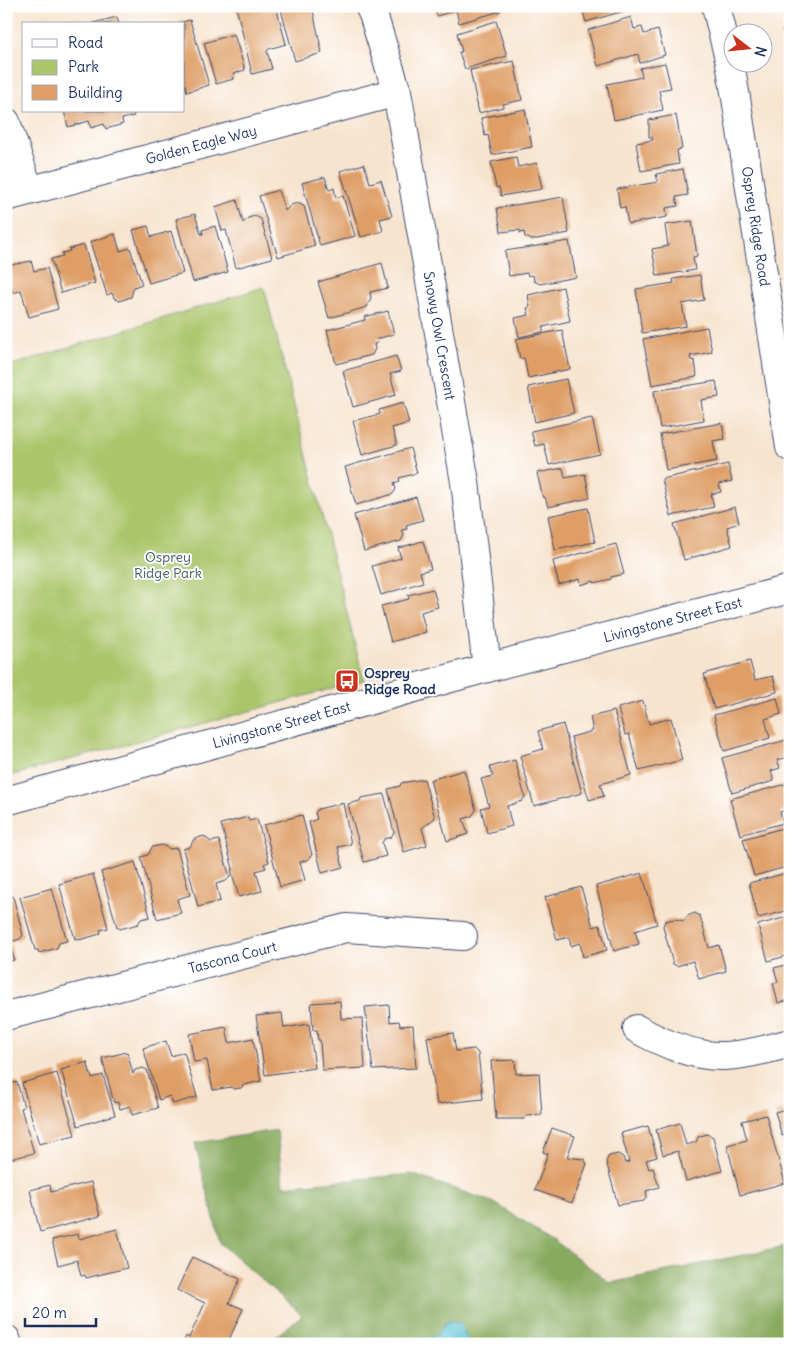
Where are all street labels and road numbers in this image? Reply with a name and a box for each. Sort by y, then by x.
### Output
street label: Golden Eagle Way [144,121,259,168]
street label: Osprey Ridge Road [738,165,774,288]
street label: Snowy Owl Crescent [419,270,460,402]
street label: Livingstone Street East [602,593,744,646]
street label: Livingstone Street East [211,697,353,752]
street label: Tascona Court [186,937,279,977]

